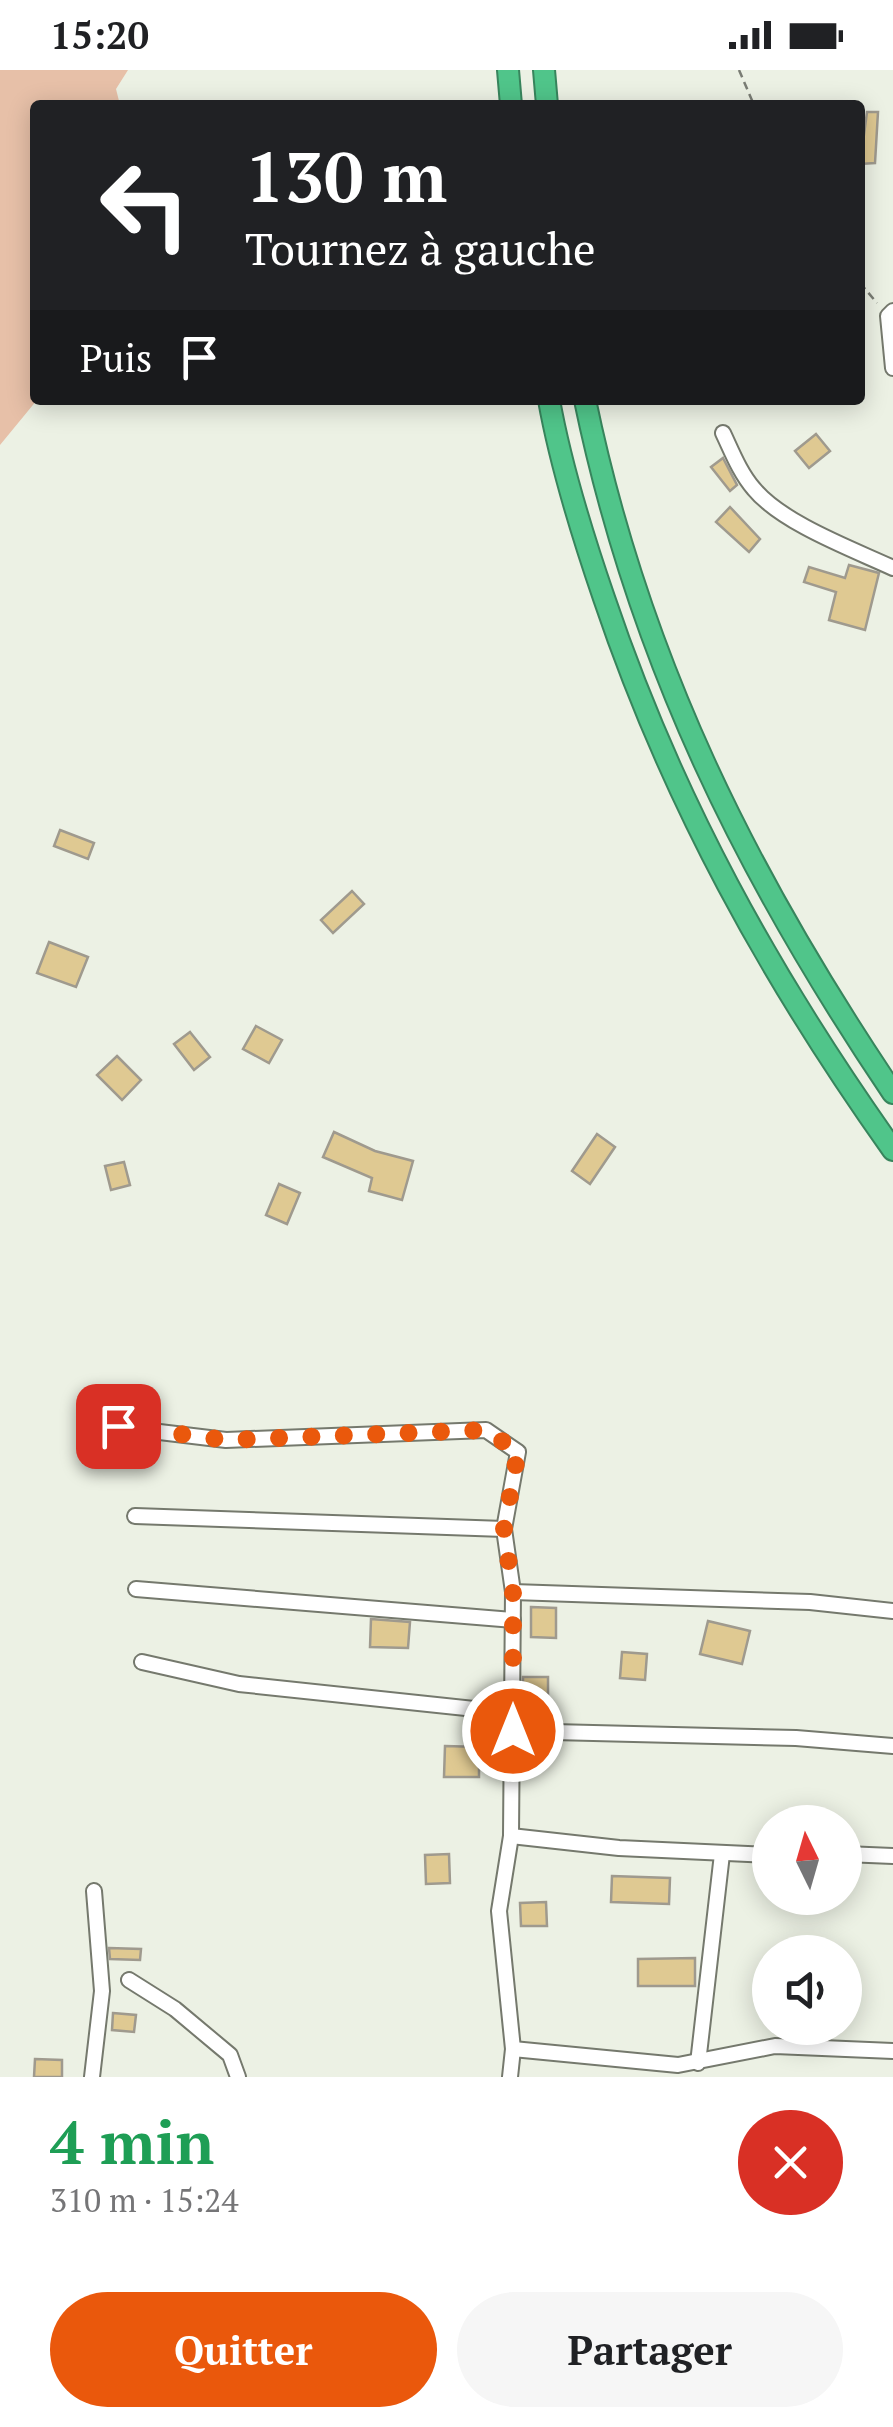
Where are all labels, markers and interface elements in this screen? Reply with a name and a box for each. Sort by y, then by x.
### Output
text: 15:20 [50,10,149,60]
text: 130 m [245,129,447,222]
icon: left [80,140,210,270]
text: Tournez à gauche [245,218,596,278]
icon: arrive [172,330,227,385]
text: Puis [80,333,152,383]
pin [76,1384,161,1469]
icon: arrive [91,1399,146,1454]
position arrow [461,1679,565,1783]
north arrow [752,1805,862,1915]
map controls [752,1805,862,2045]
button: sound [752,1935,862,2045]
text: 4 min [50,2102,214,2181]
button: close [738,2110,843,2215]
text: 310 m · 15:24 [50,2179,238,2221]
button: Quitter [50,2292,437,2407]
button: Partager [457,2292,843,2407]

